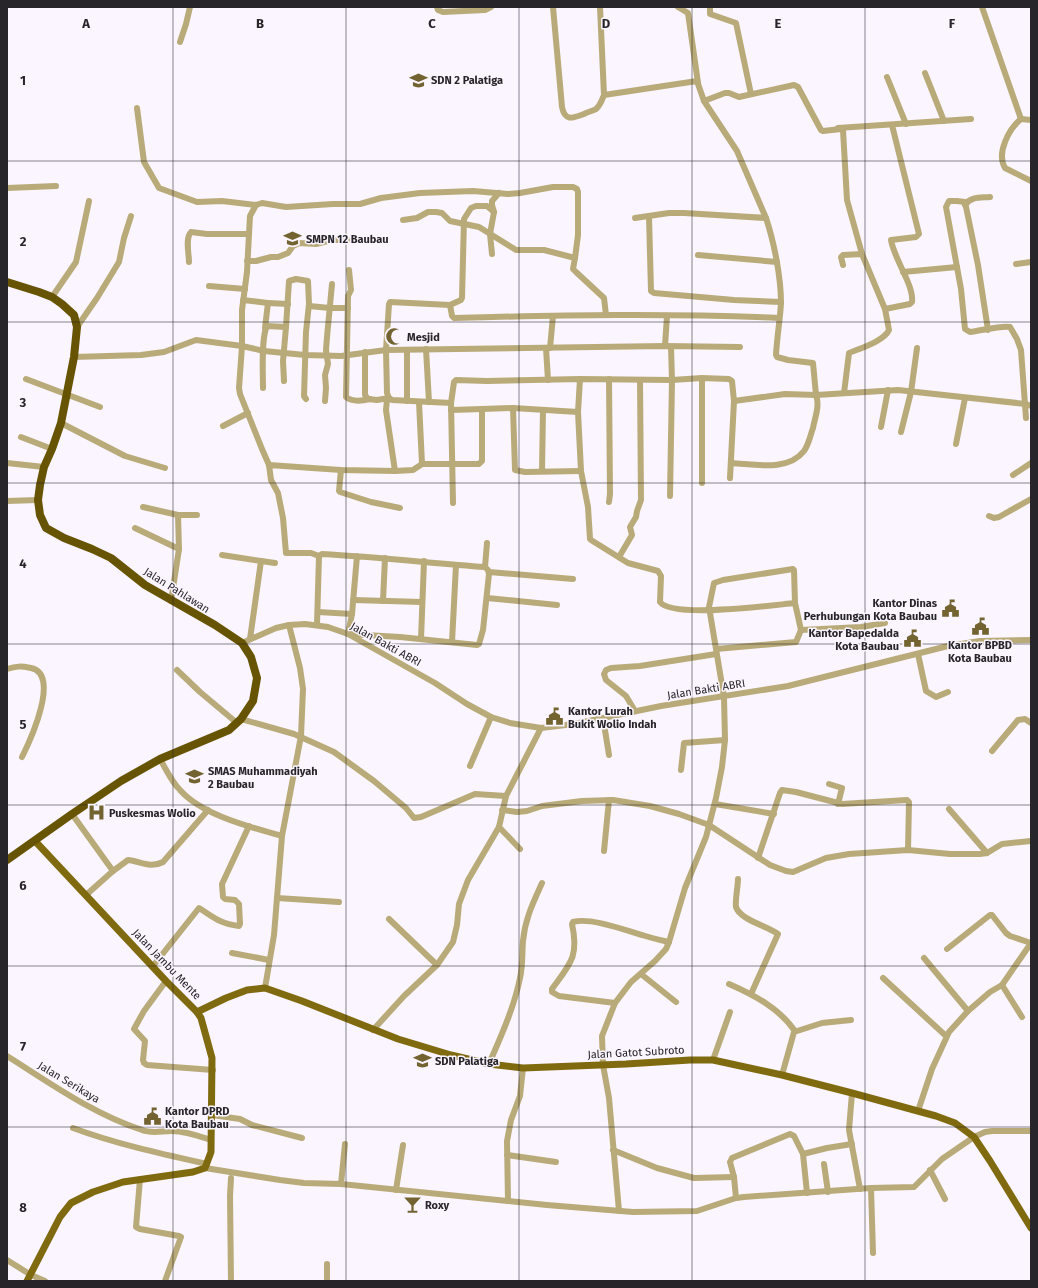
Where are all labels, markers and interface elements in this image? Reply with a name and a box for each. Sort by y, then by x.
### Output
text: A [81,16,90,31]
text: B [256,16,264,31]
text: C [428,16,436,31]
text: D [602,16,611,31]
text: E [775,16,782,31]
text: F [949,16,956,31]
school or university icon: SDN 2 Palatiga [408,70,428,90]
text: 1 [20,73,26,88]
place label: SDN 2 Palatiga [431,74,503,87]
school or university icon: SMPN 12 Baubau [283,229,303,249]
place label: SMPN 12 Baubau [306,233,389,246]
text: 2 [20,234,27,249]
mosque icon: Mesjid [384,327,404,347]
place label: Mesjid [407,331,440,344]
text: 3 [19,395,27,410]
text: 4 [19,556,27,571]
street label: Jalan Pahlawan [141,565,212,616]
place label: Kantor Dinas Perhubungan Kota Baubau [804,597,938,623]
public building icon: Kantor Dinas Perhubungan Kota Baubau [940,599,960,619]
public building icon: Kantor BPBD Kota Baubau [970,617,990,637]
street label: Jalan Bakti ABRI [348,620,423,669]
place label: Kantor Bapedalda Kota Baubau [808,627,899,653]
public building icon: Kantor Bapedalda Kota Baubau [902,629,922,649]
place label: Kantor BPBD Kota Baubau [948,639,1012,665]
street label: Jalan Bakti ABRI [666,677,746,702]
place label: Kantor Lurah Bukit Wolio Indah [568,705,657,731]
public building icon: Kantor Lurah Bukit Wolio Indah [545,707,565,727]
text: 5 [20,717,27,732]
place label: SMAS Muhammadiyah 2 Baubau [208,765,318,791]
school or university icon: SMAS Muhammadiyah 2 Baubau [185,767,205,787]
hospital icon: Puskesmas Wolio [86,803,106,823]
place label: Puskesmas Wolio [109,807,196,820]
text: 6 [19,878,27,893]
street label: Jalan Jambu Mente [130,926,204,1002]
text: 7 [20,1039,26,1054]
street label: Jalan Gatot Subroto [587,1043,685,1062]
school or university icon: SDN Palatiga [412,1051,432,1071]
place label: SDN Palatiga [435,1055,499,1068]
street label: Jalan Serikaya [36,1059,102,1106]
place label: Kantor DPRD Kota Baubau [165,1105,229,1131]
public building icon: Kantor DPRD Kota Baubau [142,1107,162,1127]
bar icon: Roxy [402,1195,422,1215]
place label: Roxy [425,1199,450,1212]
text: 8 [19,1200,27,1215]

